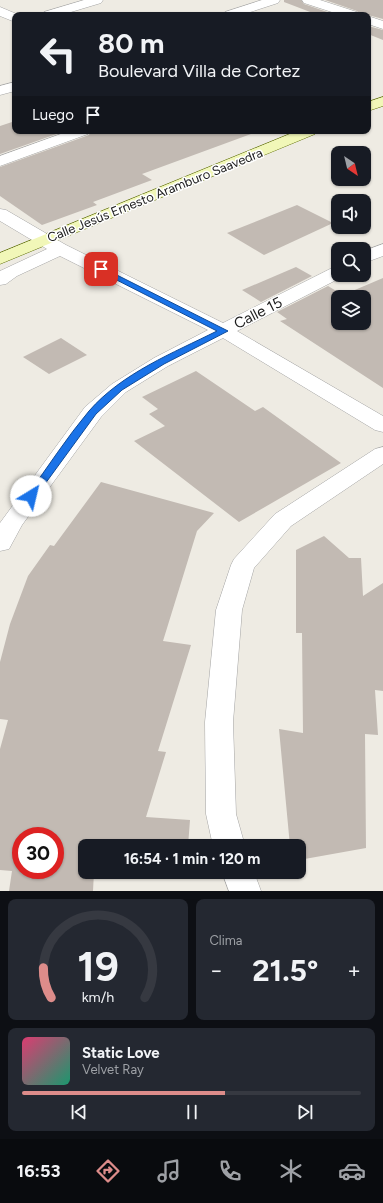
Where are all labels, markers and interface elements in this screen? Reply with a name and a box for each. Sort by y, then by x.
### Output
text: 80 m [98,26,164,60]
icon: left [32,28,84,80]
text: Boulevard Villa de Cortez [98,60,300,82]
icon: arrive [82,104,104,126]
text: Luego [32,106,74,124]
street label: Calle Jesús Ernesto Aramburo Saavedra [45,145,265,245]
north arrow [331,146,371,186]
map controls [331,146,371,330]
button: sound [331,194,371,234]
button: search [331,242,371,282]
pin [84,252,118,286]
icon: arrive [90,258,112,280]
button: layers [331,290,371,330]
street label: Calle 15 [231,293,285,333]
position arrow [10,475,52,517]
speed limit sign: 30 [12,827,64,879]
text: 16:54 · 1 min · 120 m [124,850,260,868]
text: Clima [210,933,242,948]
text: 19 [77,940,119,990]
text: 21.5° [252,952,318,989]
text: − [210,957,223,984]
text: + [347,957,361,984]
text: km/h [81,987,114,1005]
text: Static Love [82,1044,160,1062]
text: Velvet Ray [82,1062,144,1077]
icon: previous [68,1101,90,1123]
icon: pause [181,1101,203,1123]
icon: next [294,1101,316,1123]
icon: directions [94,1157,122,1185]
icon: music [155,1157,183,1185]
icon: phone [216,1157,244,1185]
icon: climate [277,1157,305,1185]
icon: car [338,1157,366,1185]
text: 16:53 [17,1160,61,1182]

